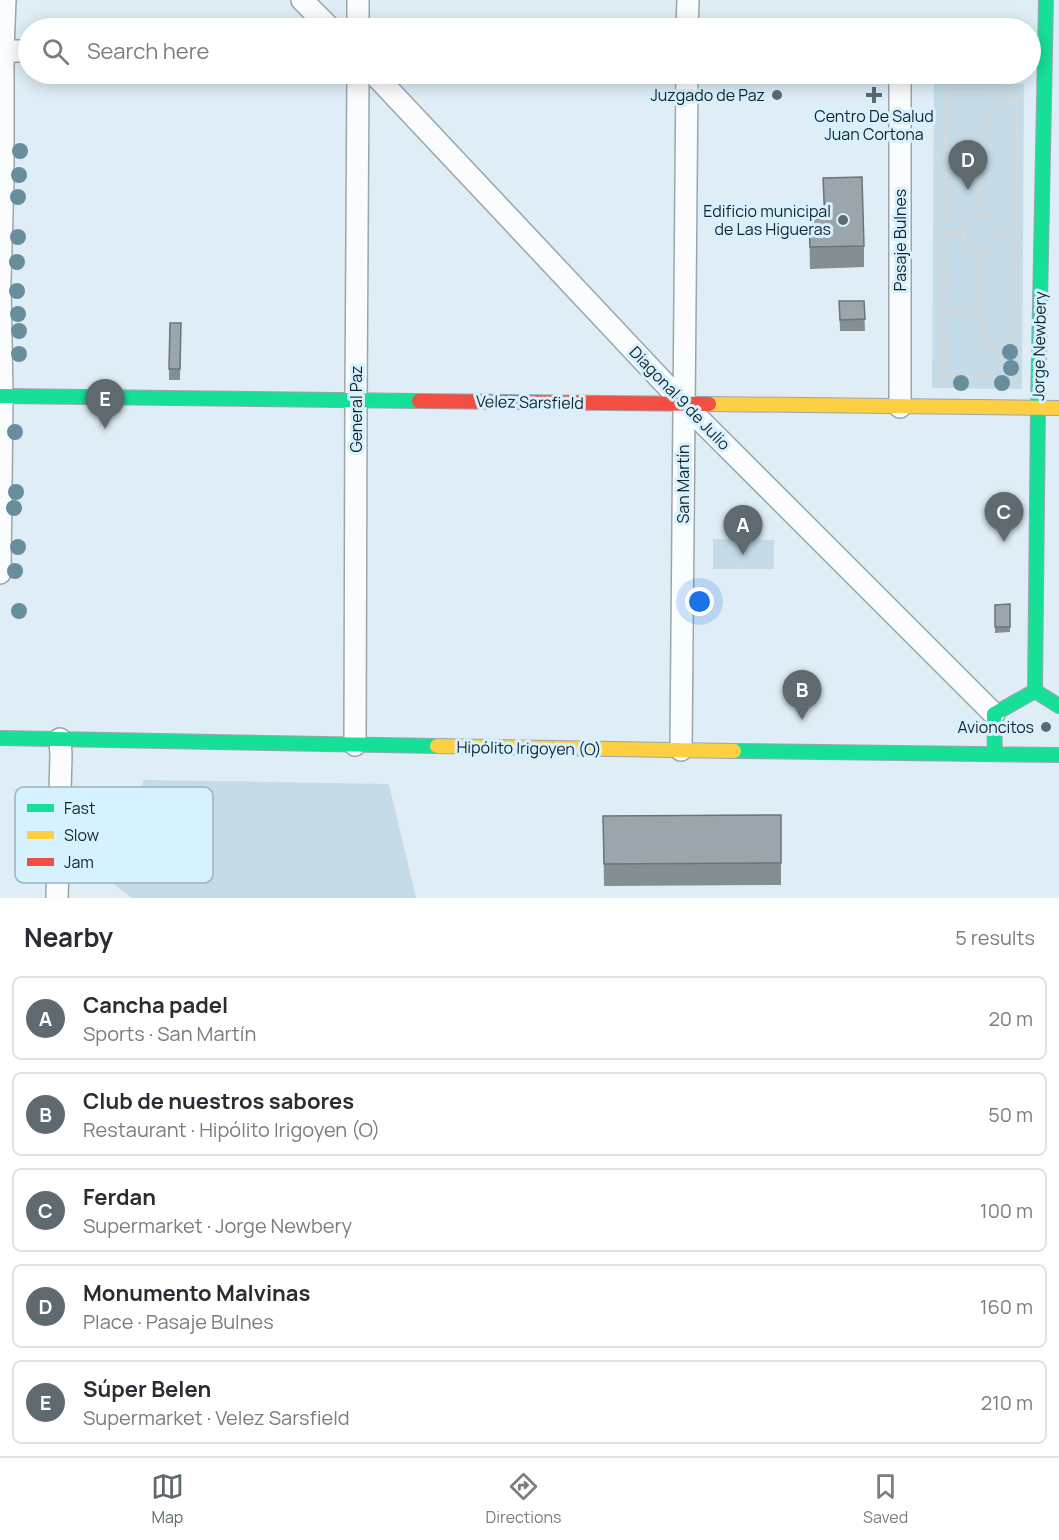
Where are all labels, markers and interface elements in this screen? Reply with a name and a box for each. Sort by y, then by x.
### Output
search box [18,18,1041,84]
icon: search [39,35,72,68]
text: Search here [87,36,209,66]
place label: Juzgado de Paz [650,84,765,106]
marker: Centro De Salud Juan Cortona [865,86,883,104]
marker: Juzgado de Paz [770,88,784,102]
place label: Centro De Salud Juan Cortona [814,105,934,145]
pin: D [948,140,988,190]
street label: Pasaje Bulnes [889,189,911,291]
place label: Edificio municipal de Las Higueras [703,200,831,240]
marker: Edificio municipal de Las Higueras [836,213,850,227]
street label: Jorge Newbery [1027,290,1051,401]
street label: Diagonal 9 de Julio [625,341,735,455]
street label: General Paz [345,365,367,453]
pin: E [86,380,124,429]
street label: Velez Sarsfield [476,390,584,414]
street label: San Martín [672,444,694,524]
pin: C [984,492,1024,542]
pin: A [724,506,762,555]
your location [685,587,714,616]
pin: B [782,670,822,720]
place label: Avioncitos [958,716,1034,738]
marker: Avioncitos [1039,720,1053,734]
street label: Hipólito Irigoyen (O) [456,736,602,760]
legend [15,787,213,883]
text: Fast [64,797,95,819]
text: Slow [64,824,99,846]
text: Jam [64,851,94,873]
text: Nearby [24,919,113,955]
text: 5 results [955,924,1035,951]
text: Cancha padel [83,990,228,1020]
text: A [39,1005,52,1032]
text: 20 m [988,1005,1033,1032]
text: Sports · San Martín [83,1020,256,1047]
text: Club de nuestros sabores [83,1086,354,1116]
text: B [39,1101,52,1128]
text: 50 m [988,1101,1033,1128]
text: Restaurant · Hipólito Irigoyen (O) [83,1116,380,1143]
text: Ferdan [83,1182,156,1212]
text: C [38,1197,53,1224]
text: 100 m [980,1197,1033,1224]
text: Supermarket · Jorge Newbery [83,1212,352,1239]
text: Monumento Malvinas [83,1278,310,1308]
text: D [38,1293,53,1320]
text: 160 m [980,1293,1033,1320]
text: Place · Pasaje Bulnes [83,1308,274,1335]
text: Súper Belen [83,1374,211,1404]
text: E [40,1389,51,1416]
text: 210 m [981,1389,1033,1416]
text: Supermarket · Velez Sarsfield [83,1404,350,1431]
tab: Map [151,1470,184,1528]
tab: Directions [486,1470,561,1528]
tab: Saved [863,1470,908,1528]

